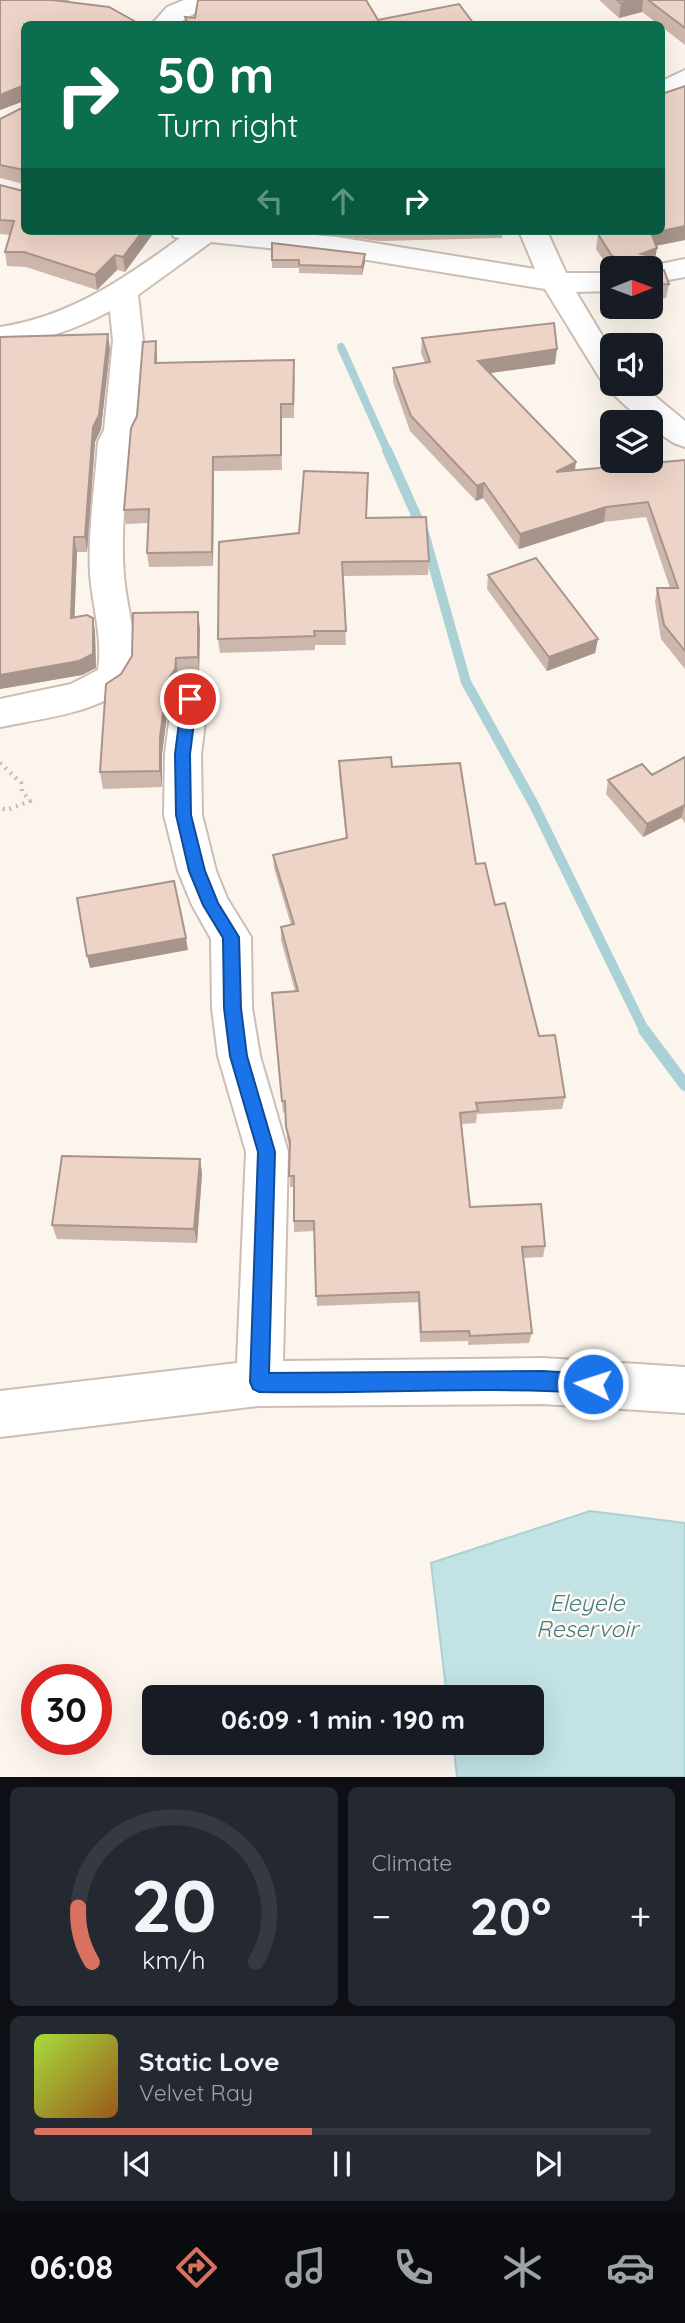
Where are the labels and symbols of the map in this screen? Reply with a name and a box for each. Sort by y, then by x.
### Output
north arrow [600,256,663,318]
pin [160,669,220,729]
position arrow [556,1347,630,1421]
water label: Eleyele Reservoir [536,1588,641,1643]
speed limit sign: 30 [21,1664,112,1755]

